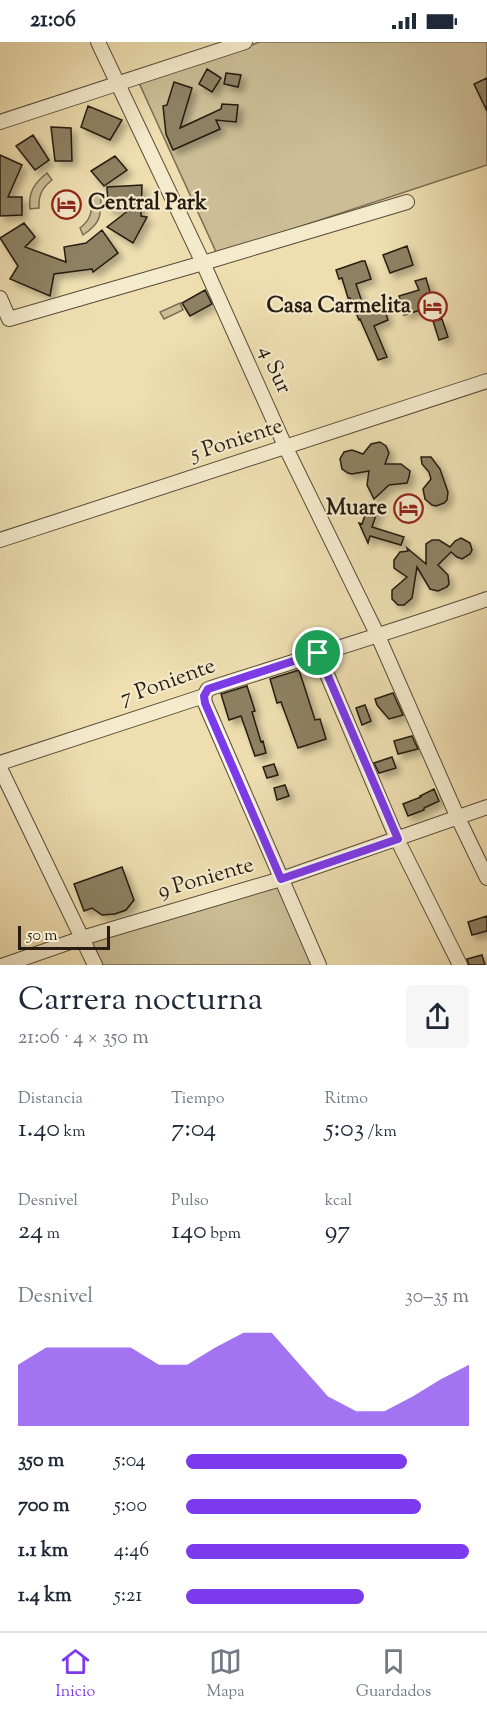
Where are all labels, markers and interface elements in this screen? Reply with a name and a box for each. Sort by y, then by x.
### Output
text: 21:06 [30,5,76,37]
hotel icon: Central Park [51,188,83,220]
place label: Central Park [88,188,207,220]
place label: Casa Carmelita [266,291,412,323]
hotel icon: Casa Carmelita [416,291,448,323]
street label: 4 Sur [249,341,299,399]
street label: 5 Poniente [185,411,287,472]
place label: Muare [326,493,387,525]
hotel icon: Muare [392,493,424,525]
pin [292,627,343,678]
icon: arrive [301,636,334,669]
street label: 7 Poniente [116,651,220,715]
street label: 9 Poniente [154,850,258,908]
scale bar [18,923,110,950]
text: 50 m [27,925,58,948]
text: Carrera nocturna [18,977,263,1025]
button: share [406,985,469,1048]
text: 21:06 · 4 × 350 m [18,1024,149,1053]
text: Distancia [18,1088,83,1111]
text: Tiempo [171,1088,224,1111]
text: Ritmo [325,1088,368,1111]
text: 1.40 [18,1111,60,1148]
text: 7:04 [171,1111,216,1148]
text: 5:03 [325,1111,364,1148]
text: km [60,1121,85,1144]
text: /km [364,1121,397,1144]
text: Desnivel [18,1190,78,1213]
text: Pulso [171,1190,209,1213]
text: kcal [325,1190,352,1213]
text: 24 [18,1213,43,1250]
text: 140 [171,1213,207,1250]
text: 97 [325,1213,350,1250]
text: m [43,1223,60,1246]
text: bpm [207,1223,241,1246]
text: Desnivel [18,1283,93,1312]
text: 30–35 m [405,1283,469,1312]
text: 350 m [18,1447,64,1476]
text: 5:04 [114,1447,146,1476]
text: 700 m [18,1492,70,1521]
text: 5:00 [114,1492,147,1521]
text: 1.1 km [18,1537,68,1566]
text: 4:46 [114,1537,149,1566]
text: 1.4 km [18,1582,72,1611]
text: 5:21 [114,1582,142,1611]
tab: Inicio [56,1645,95,1704]
tab: Mapa [206,1645,245,1704]
tab: Guardados [356,1645,431,1704]

